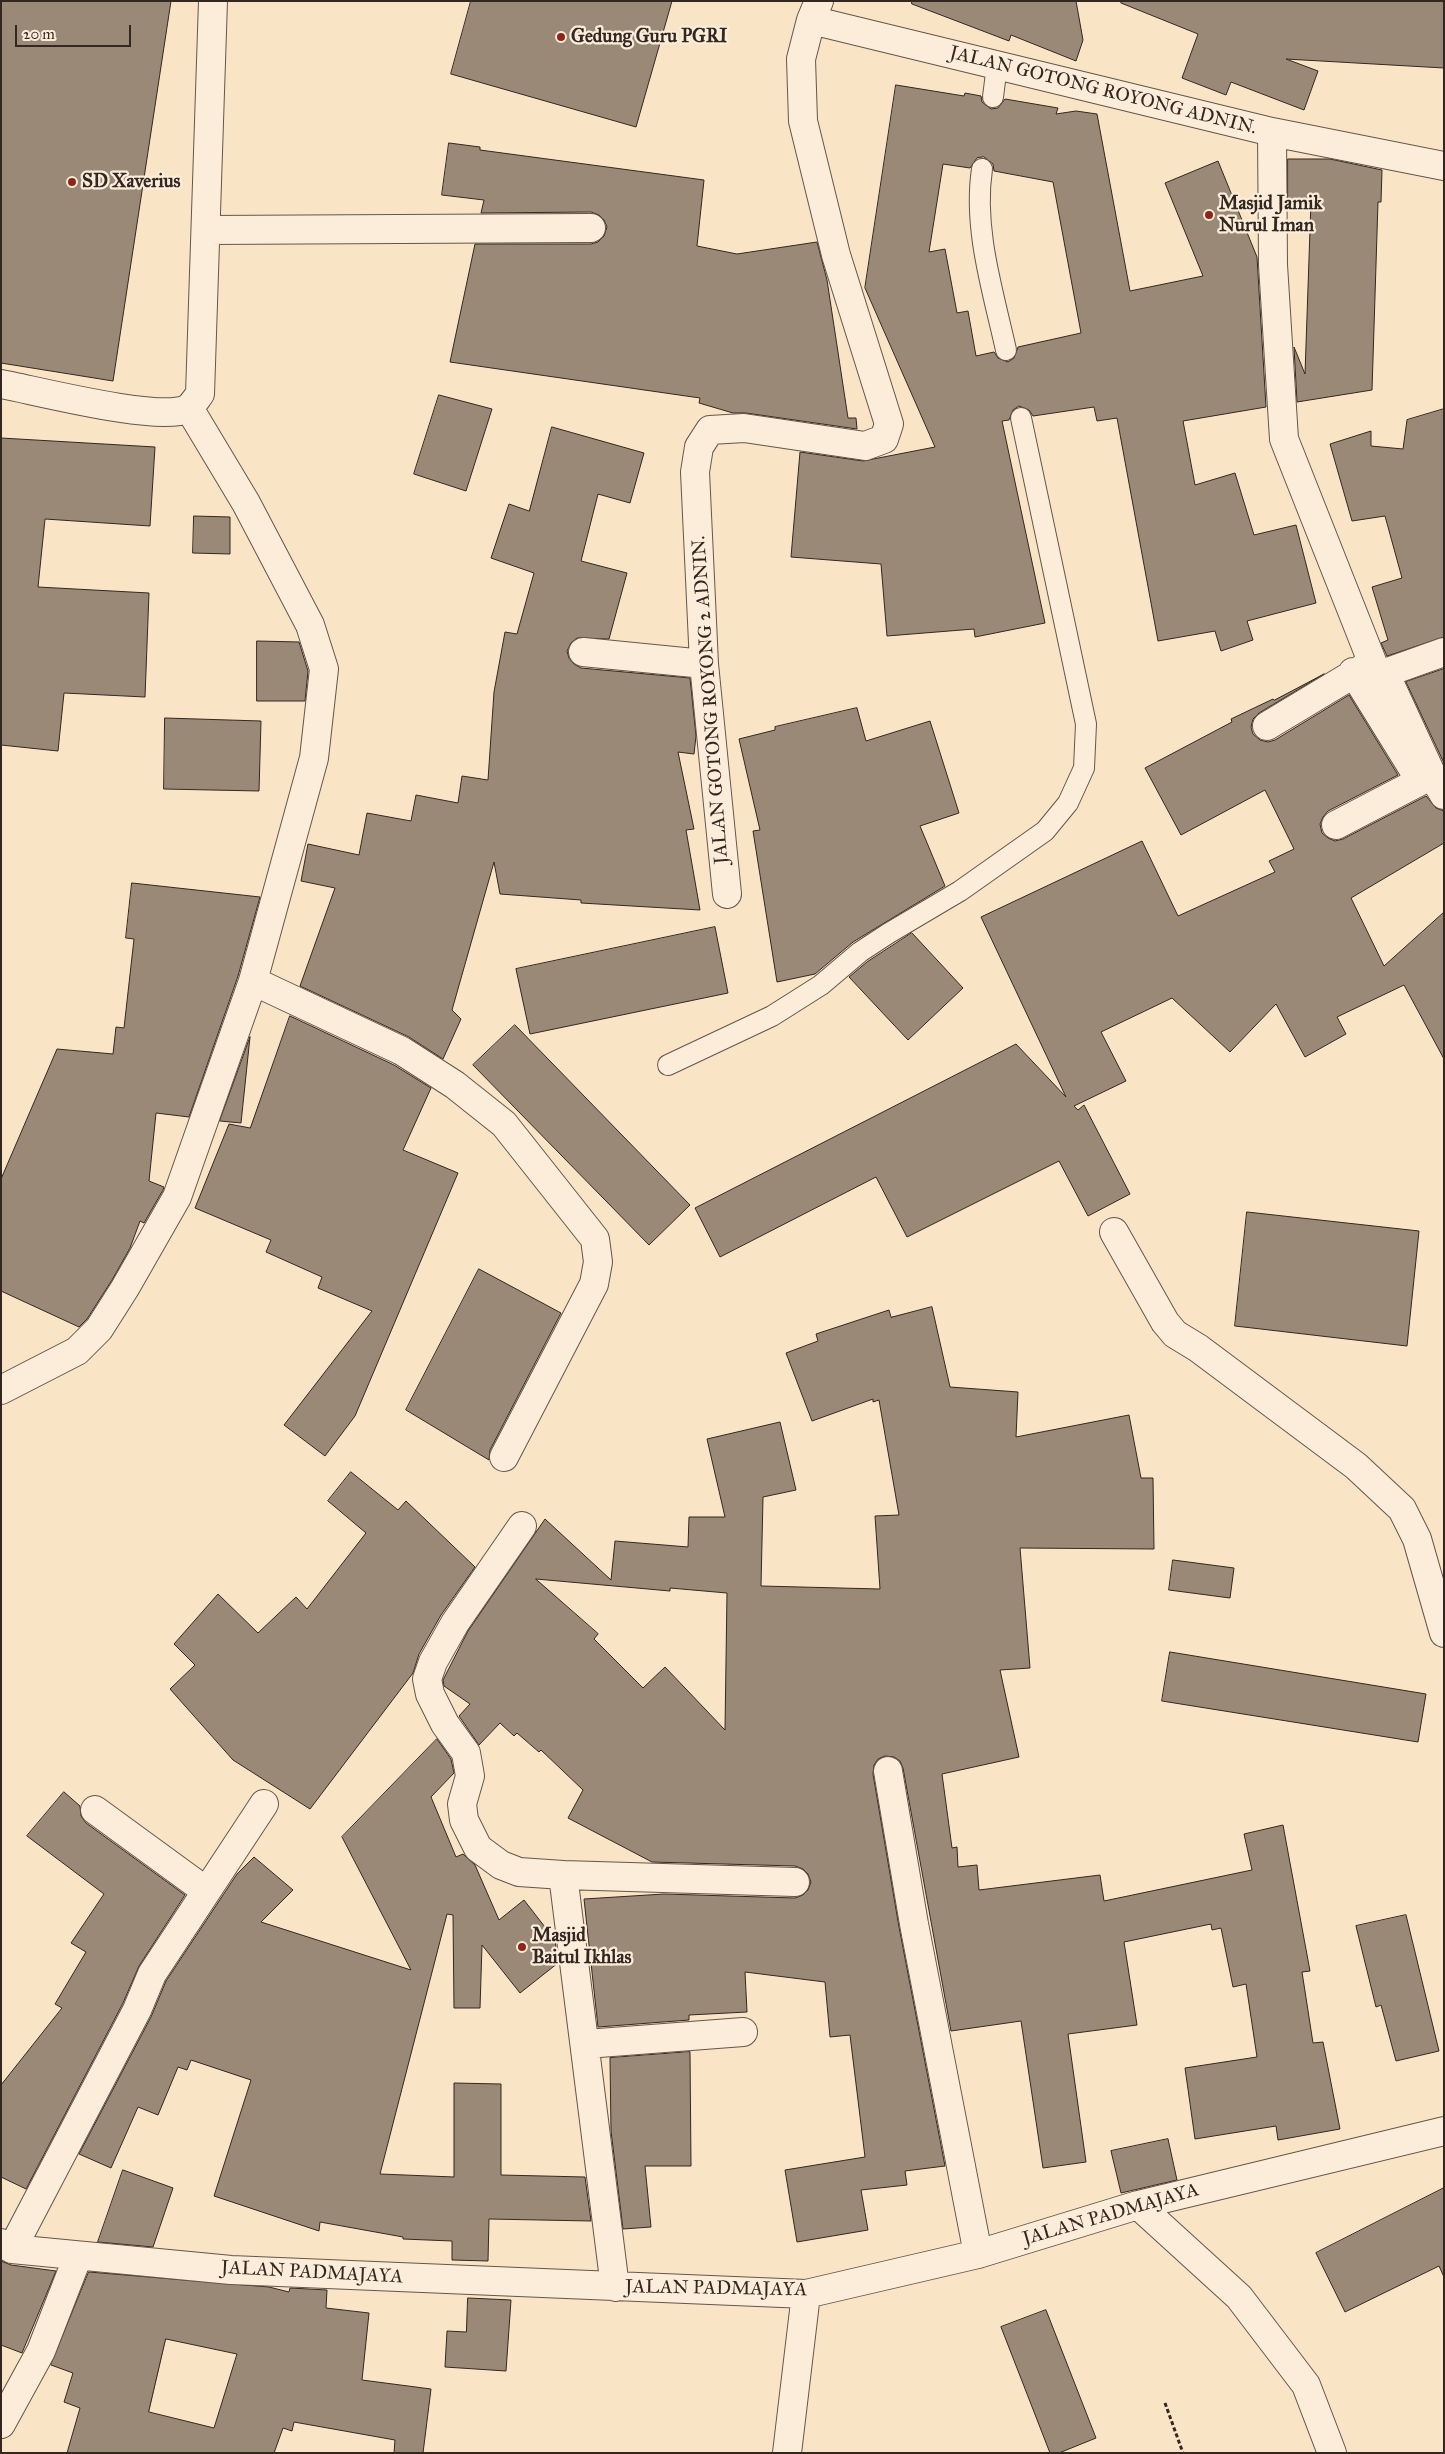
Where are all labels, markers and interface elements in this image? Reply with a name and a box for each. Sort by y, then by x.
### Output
scale bar [18,15,134,47]
text: 20 m [23,25,55,43]
place label: Gedung Guru PGRI [571,26,727,48]
marker: Gedung Guru PGRI [555,31,567,43]
street label: JALAN GOTONG ROYONG ADNIN. [947,42,1259,140]
place label: SD Xaverius [82,171,181,193]
marker: SD Xaverius [66,176,78,188]
place label: Masjid Jamik Nurul Iman [1219,193,1322,237]
marker: Masjid Jamik Nurul Iman [1203,209,1215,221]
street label: JALAN GOTONG ROYONG 2 ADNIN. [688,535,734,865]
place label: Masjid Baitul Ikhlas [532,1925,631,1969]
marker: Masjid Baitul Ikhlas [516,1941,528,1953]
street label: JALAN PADMAJAYA [1020,2179,1202,2251]
street label: JALAN PADMAJAYA [221,2257,403,2289]
street label: JALAN PADMAJAYA [625,2276,807,2302]

